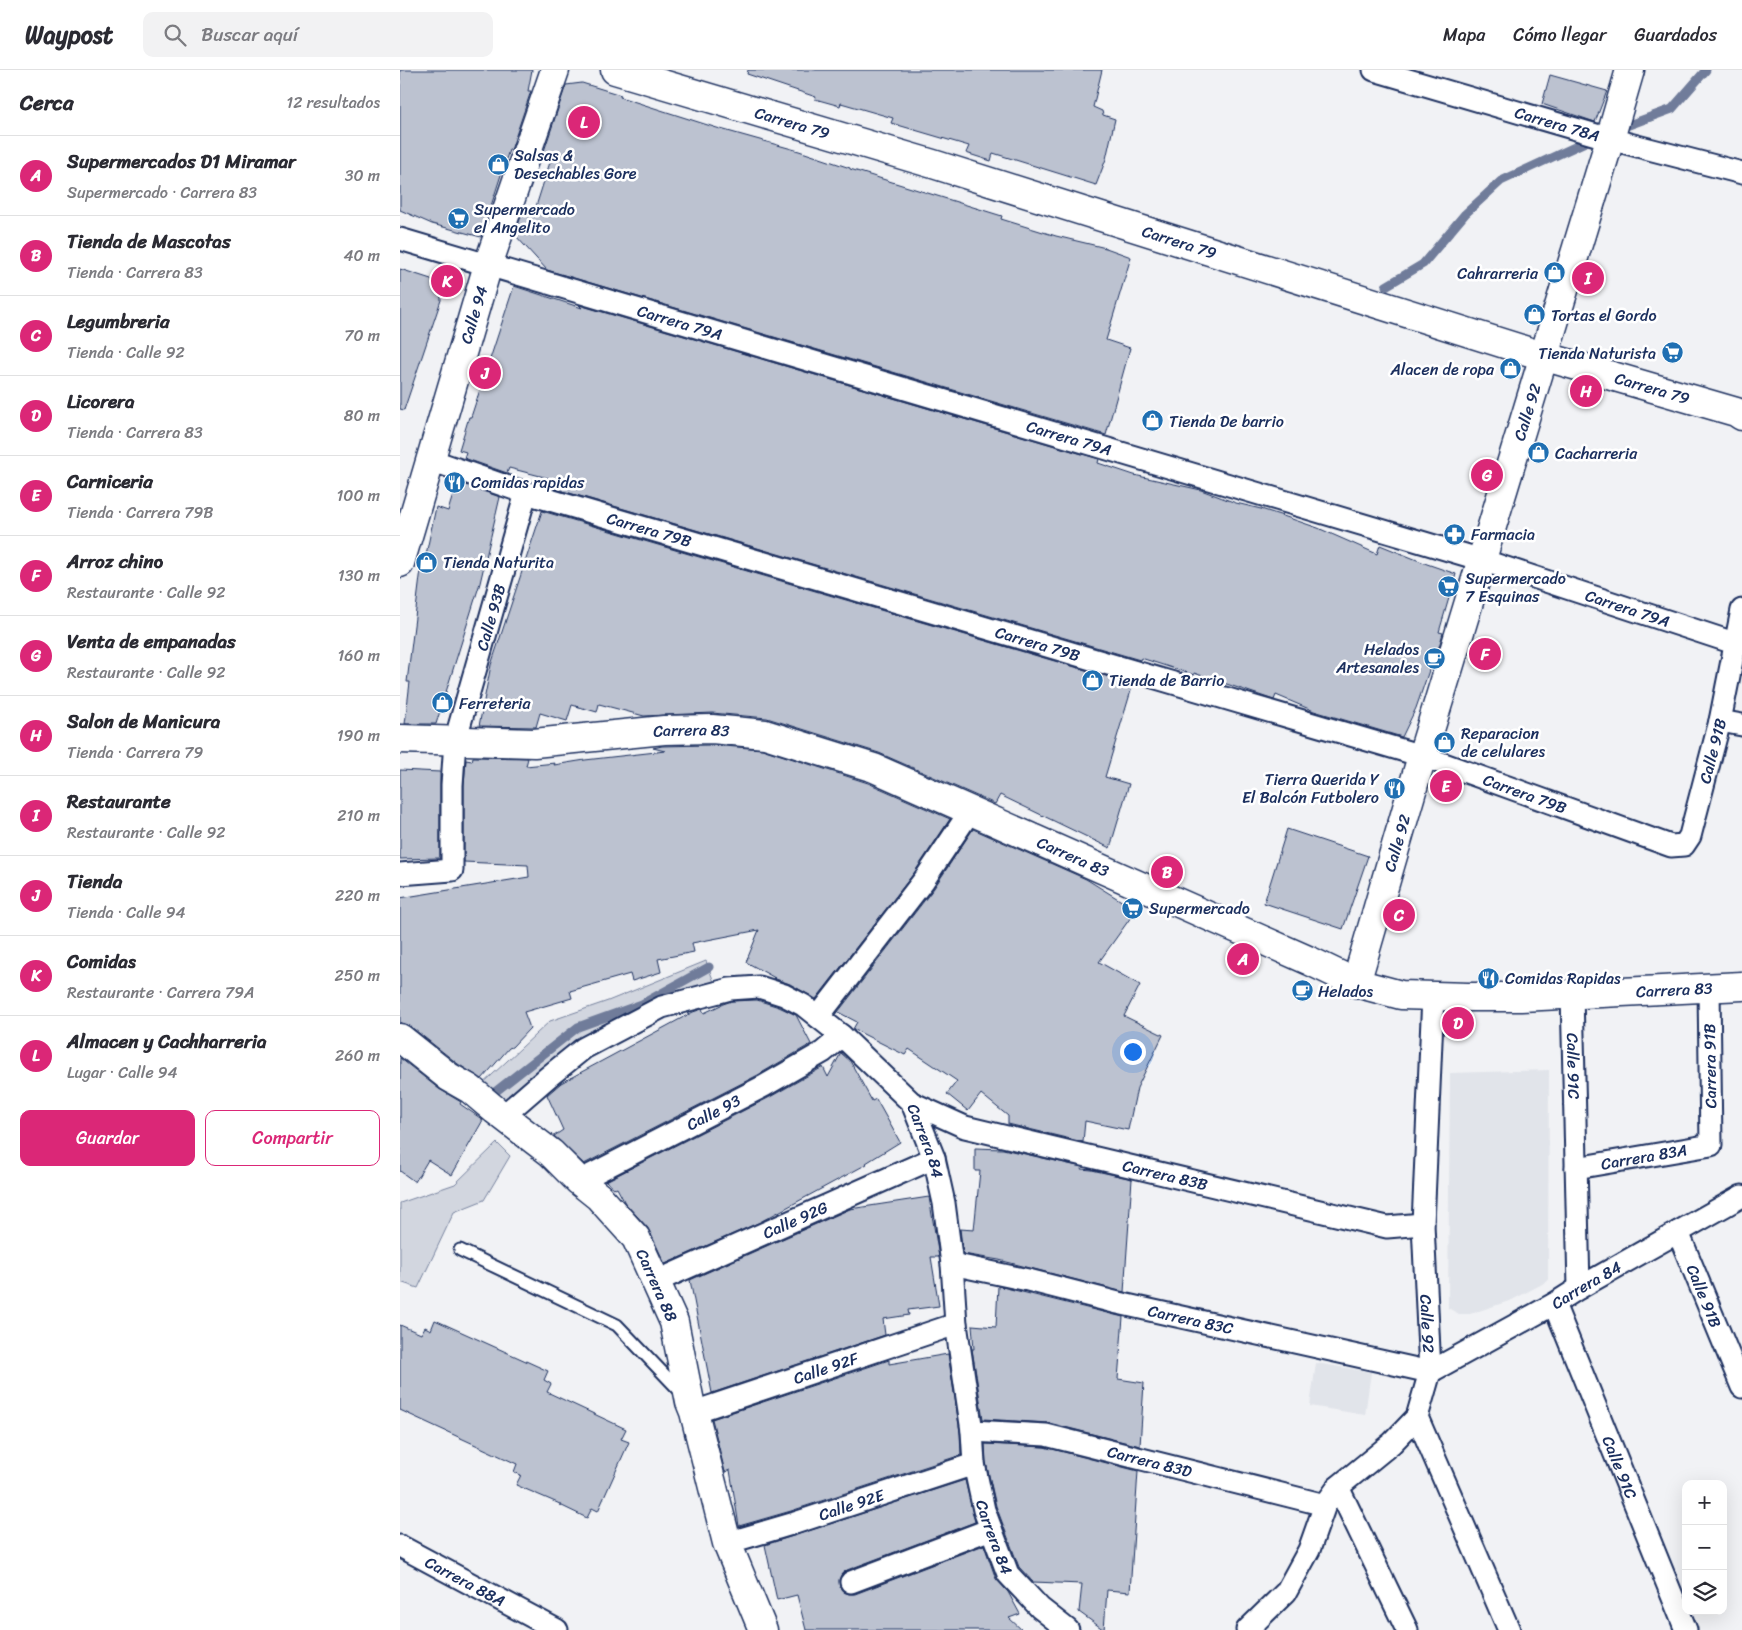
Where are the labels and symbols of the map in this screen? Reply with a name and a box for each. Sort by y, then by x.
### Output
street label: Carrera 78A [1511,97,1603,150]
street label: Carrera 79 [751,98,834,147]
pin: L [568,103,600,141]
place label: Salsas & Desechables Gore [514,141,637,188]
shop icon: Salsas & Desechables Gore [486,152,510,176]
place label: Supermercado el Angelito [474,195,575,242]
supermarket icon: Supermercado el Angelito [446,206,470,230]
street label: Carrera 79 [1138,216,1221,267]
place label: Cahrarreria [1457,259,1539,288]
pin: I [1572,259,1604,297]
shop icon: Cahrarreria [1542,261,1566,285]
pin: K [431,262,463,300]
street label: Calle 94 [451,282,496,347]
street label: Carrera 79A [634,296,726,348]
place label: Tortas el Gordo [1551,301,1657,330]
shop icon: Tortas el Gordo [1523,303,1547,327]
place label: Tienda Naturista [1538,339,1656,368]
supermarket icon: Tienda Naturista [1660,341,1684,365]
pin: J [469,354,501,392]
place label: Alacen de ropa [1389,355,1495,384]
shop icon: Alacen de ropa [1498,357,1522,381]
street label: Carrera 79 [1611,363,1694,412]
pin: H [1570,372,1602,410]
street label: Calle 92 [1504,380,1549,444]
place label: Tienda De barrio [1169,407,1284,436]
shop icon: Tienda De barrio [1141,409,1165,433]
street label: Carrera 79A [1023,411,1115,464]
place label: Cacharreria [1555,439,1638,468]
shop icon: Cacharreria [1527,441,1551,465]
pin: G [1471,456,1503,494]
place label: Comidas rapidas [471,468,585,497]
restaurant icon: Comidas rapidas [443,470,467,494]
street label: Carrera 79B [603,503,695,555]
place label: Farmacia [1471,520,1535,549]
pharmacy icon: Farmacia [1443,522,1467,546]
place label: Tienda Naturita [443,548,554,577]
shop icon: Tienda Naturita [415,550,439,574]
place label: Supermercado 7 Esquinas [1465,564,1566,611]
supermarket icon: Supermercado 7 Esquinas [1437,575,1461,599]
street label: Calle 93B [467,580,514,654]
street label: Carrera 79A [1582,581,1674,635]
street label: Carrera 79B [992,617,1084,669]
place label: Helados Artesanales [1335,635,1419,682]
pin: F [1469,635,1501,673]
cafe icon: Helados Artesanales [1423,646,1447,670]
place label: Tienda de Barrio [1109,666,1224,695]
shop icon: Tienda de Barrio [1081,668,1105,692]
place label: Ferreteria [459,689,531,718]
shop icon: Ferreteria [431,691,455,715]
street label: Carrera 83 [652,714,731,746]
street label: Calle 91B [1690,715,1735,787]
place label: Reparacion de celulares [1461,719,1546,766]
shop icon: Reparacion de celulares [1433,730,1457,754]
place label: Tierra Querida Y El Balcón Futbolero [1242,765,1380,812]
street label: Carrera 79B [1479,765,1571,822]
pin: E [1430,767,1462,805]
restaurant icon: Tierra Querida Y El Balcón Futbolero [1383,776,1407,800]
street label: Calle 92 [1375,811,1419,875]
street label: Carrera 83 [1032,827,1114,885]
pin: B [1151,853,1183,891]
place label: Supermercado [1149,894,1250,923]
supermarket icon: Supermercado [1121,896,1145,920]
pin: C [1383,896,1415,934]
pin: A [1227,940,1259,978]
place label: Comidas Rapidas [1505,964,1621,993]
restaurant icon: Comidas Rapidas [1477,966,1501,990]
street label: Carrera 83 [1635,973,1713,1006]
place label: Helados [1318,977,1373,1006]
cafe icon: Helados [1290,979,1314,1003]
pin: D [1442,1004,1474,1042]
street label: Carrera 91B [1695,1023,1725,1109]
street label: Calle 91C [1558,1033,1589,1099]
your location [1120,1039,1146,1065]
street label: Calle 93 [681,1086,746,1138]
street label: Carrera 84 [899,1099,952,1181]
street label: Carrera 83A [1599,1135,1689,1178]
street label: Carrera 83B [1120,1150,1211,1199]
street label: Calle 92G [758,1193,832,1247]
street label: Carrera 88 [628,1244,687,1327]
street label: Carrera 84 [1545,1252,1627,1317]
street label: Calle 91B [1678,1260,1730,1332]
street label: Calle 92 [1412,1294,1444,1354]
street label: Carrera 83C [1145,1296,1236,1343]
street label: Calle 92F [789,1343,864,1392]
street label: Calle 91C [1594,1431,1646,1503]
street label: Carrera 83D [1104,1436,1195,1486]
street label: Calle 92E [815,1480,889,1529]
street label: Carrera 84 [968,1497,1021,1579]
street label: Carrera 88A [420,1547,511,1614]

